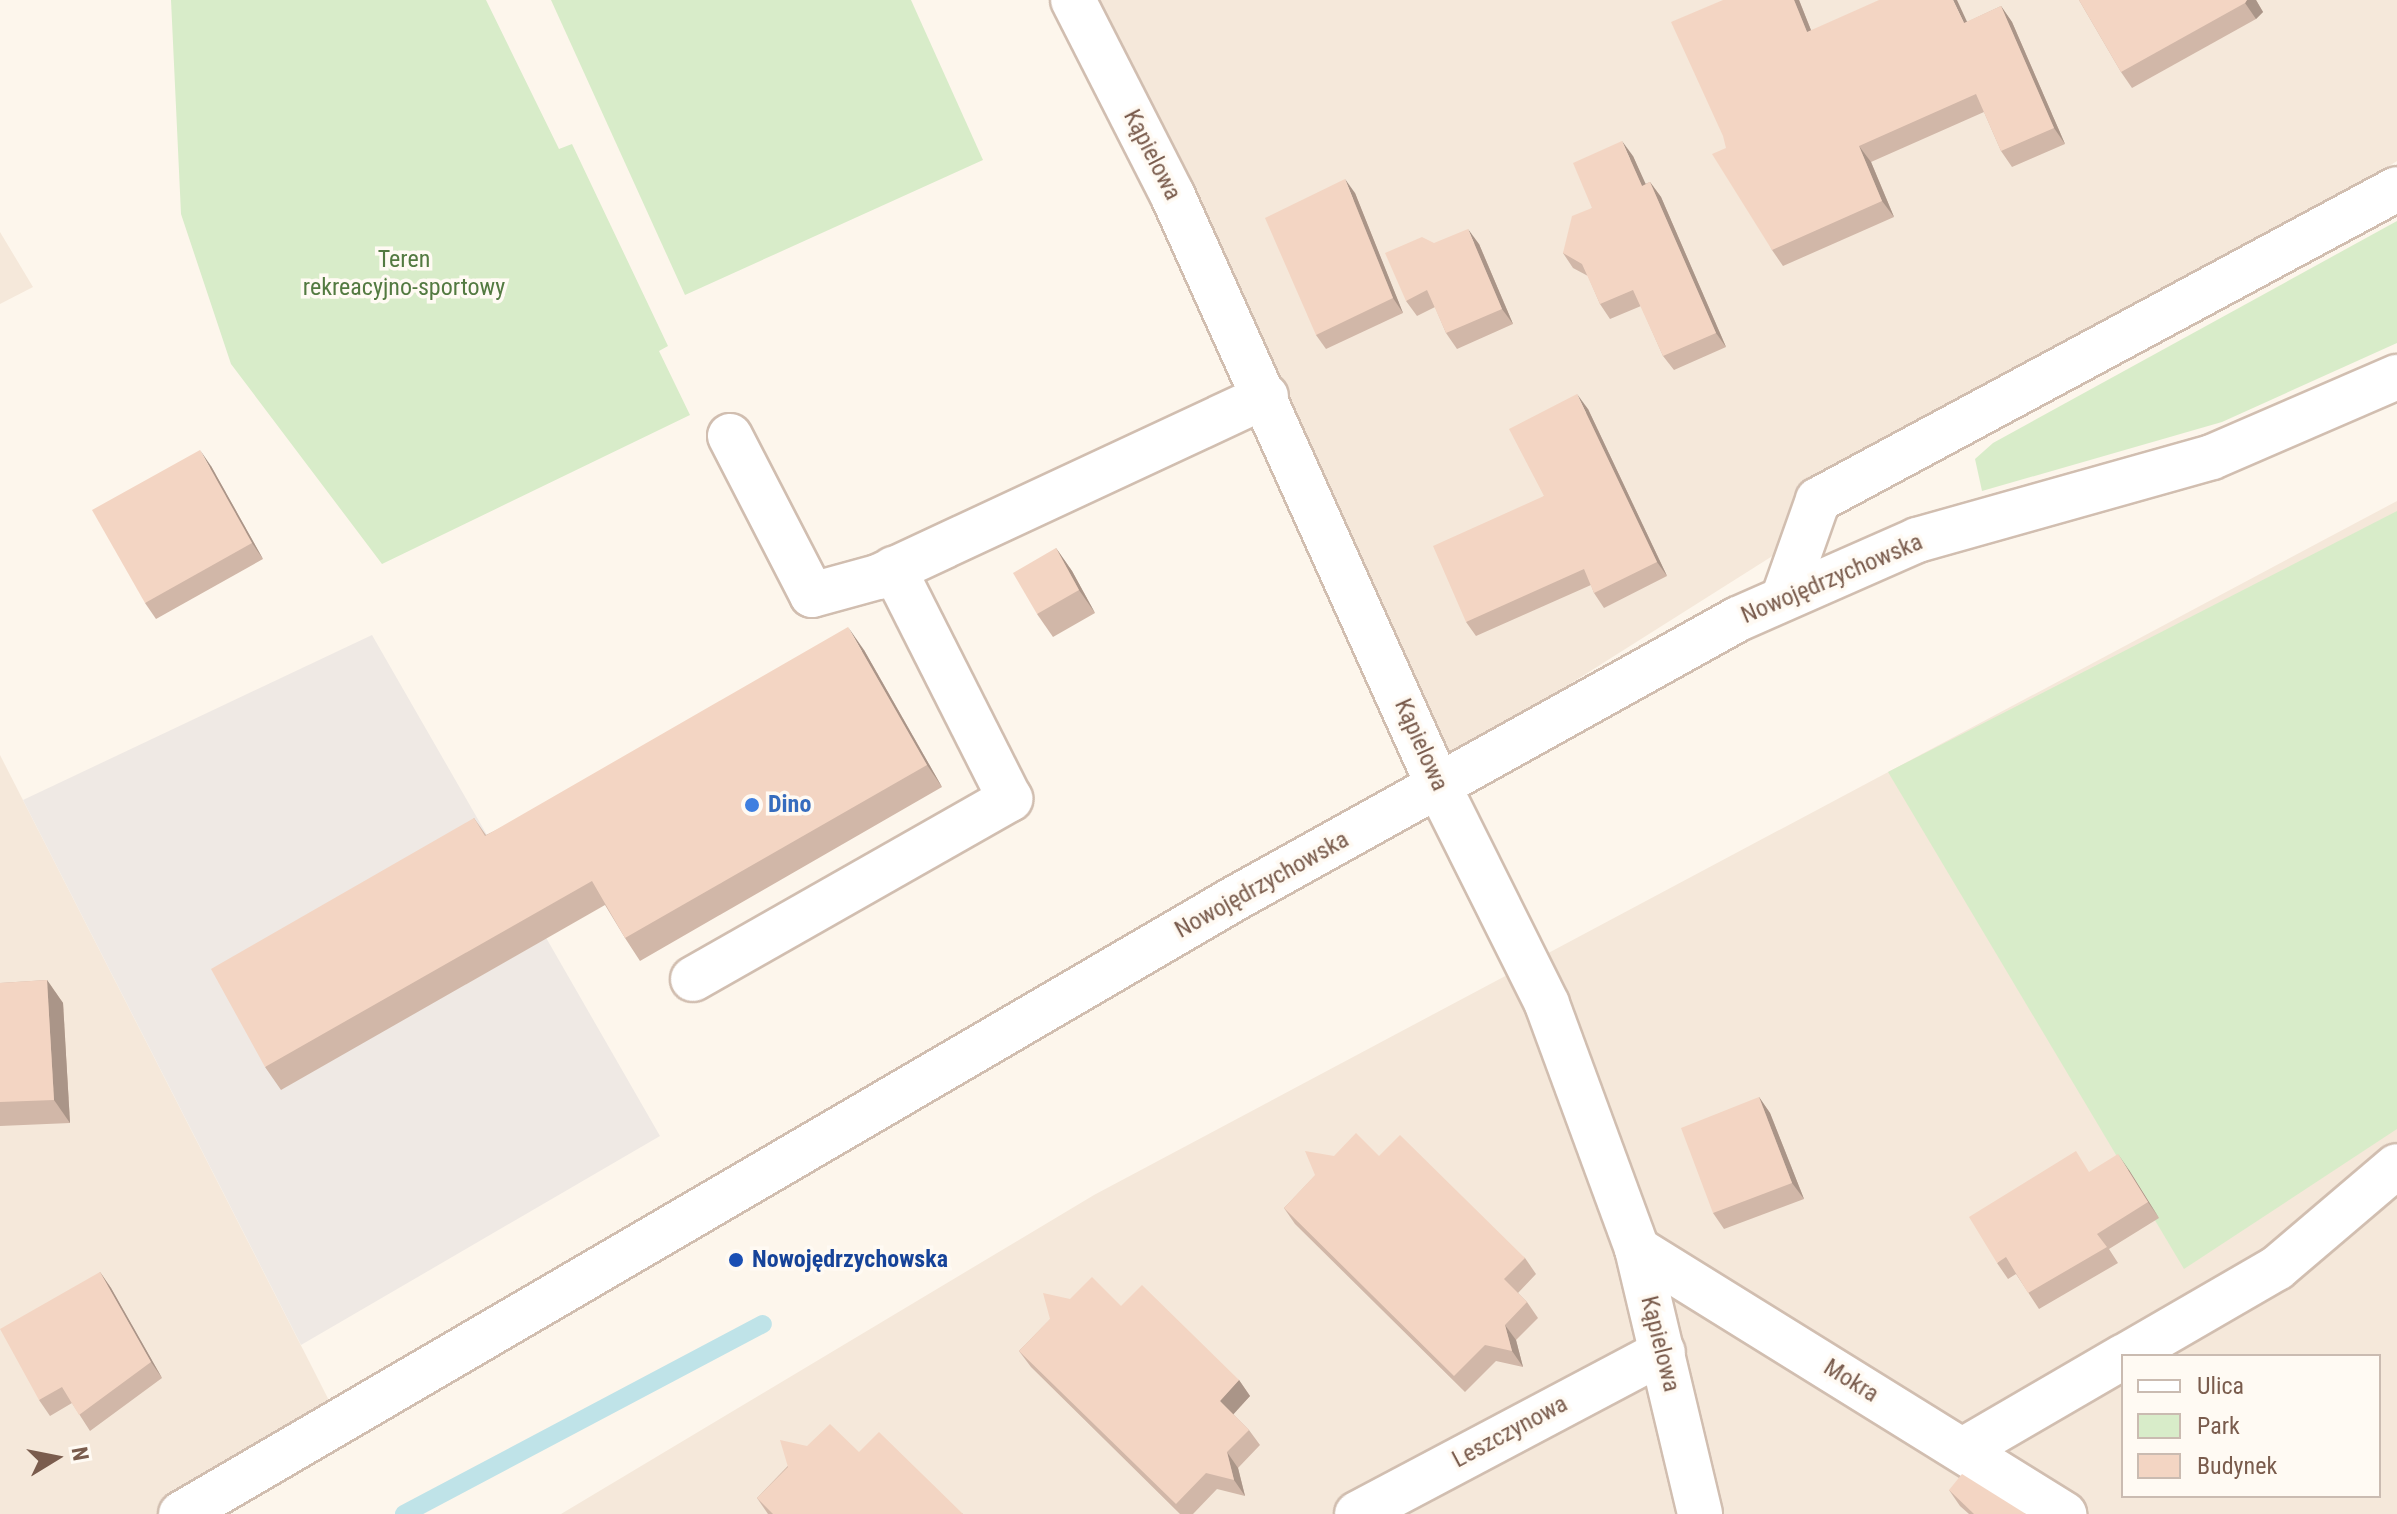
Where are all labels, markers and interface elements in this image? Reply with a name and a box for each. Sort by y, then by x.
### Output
street label: Kąpielowa [1117,105,1187,205]
park label: Teren rekreacyjno-sportowy [303,246,505,302]
street label: Nowojędrzychowska [1737,528,1927,630]
street label: Kąpielowa [1388,694,1454,796]
place label: Dino [768,791,811,819]
marker: Dino [743,796,761,814]
street label: Nowojędrzychowska [1170,825,1354,945]
place label: Nowojędrzychowska [752,1246,948,1274]
marker: Nowojędrzychowska [727,1251,745,1269]
street label: Kąpielowa [1634,1293,1686,1395]
street label: Mokra [1818,1353,1884,1409]
legend [2121,1354,2381,1498]
text: Ulica [2197,1372,2244,1400]
street label: Leszczynowa [1447,1390,1573,1474]
text: Park [2197,1412,2240,1440]
north arrow [16,1418,96,1498]
text: N [67,1445,94,1463]
text: Budynek [2197,1452,2277,1480]

